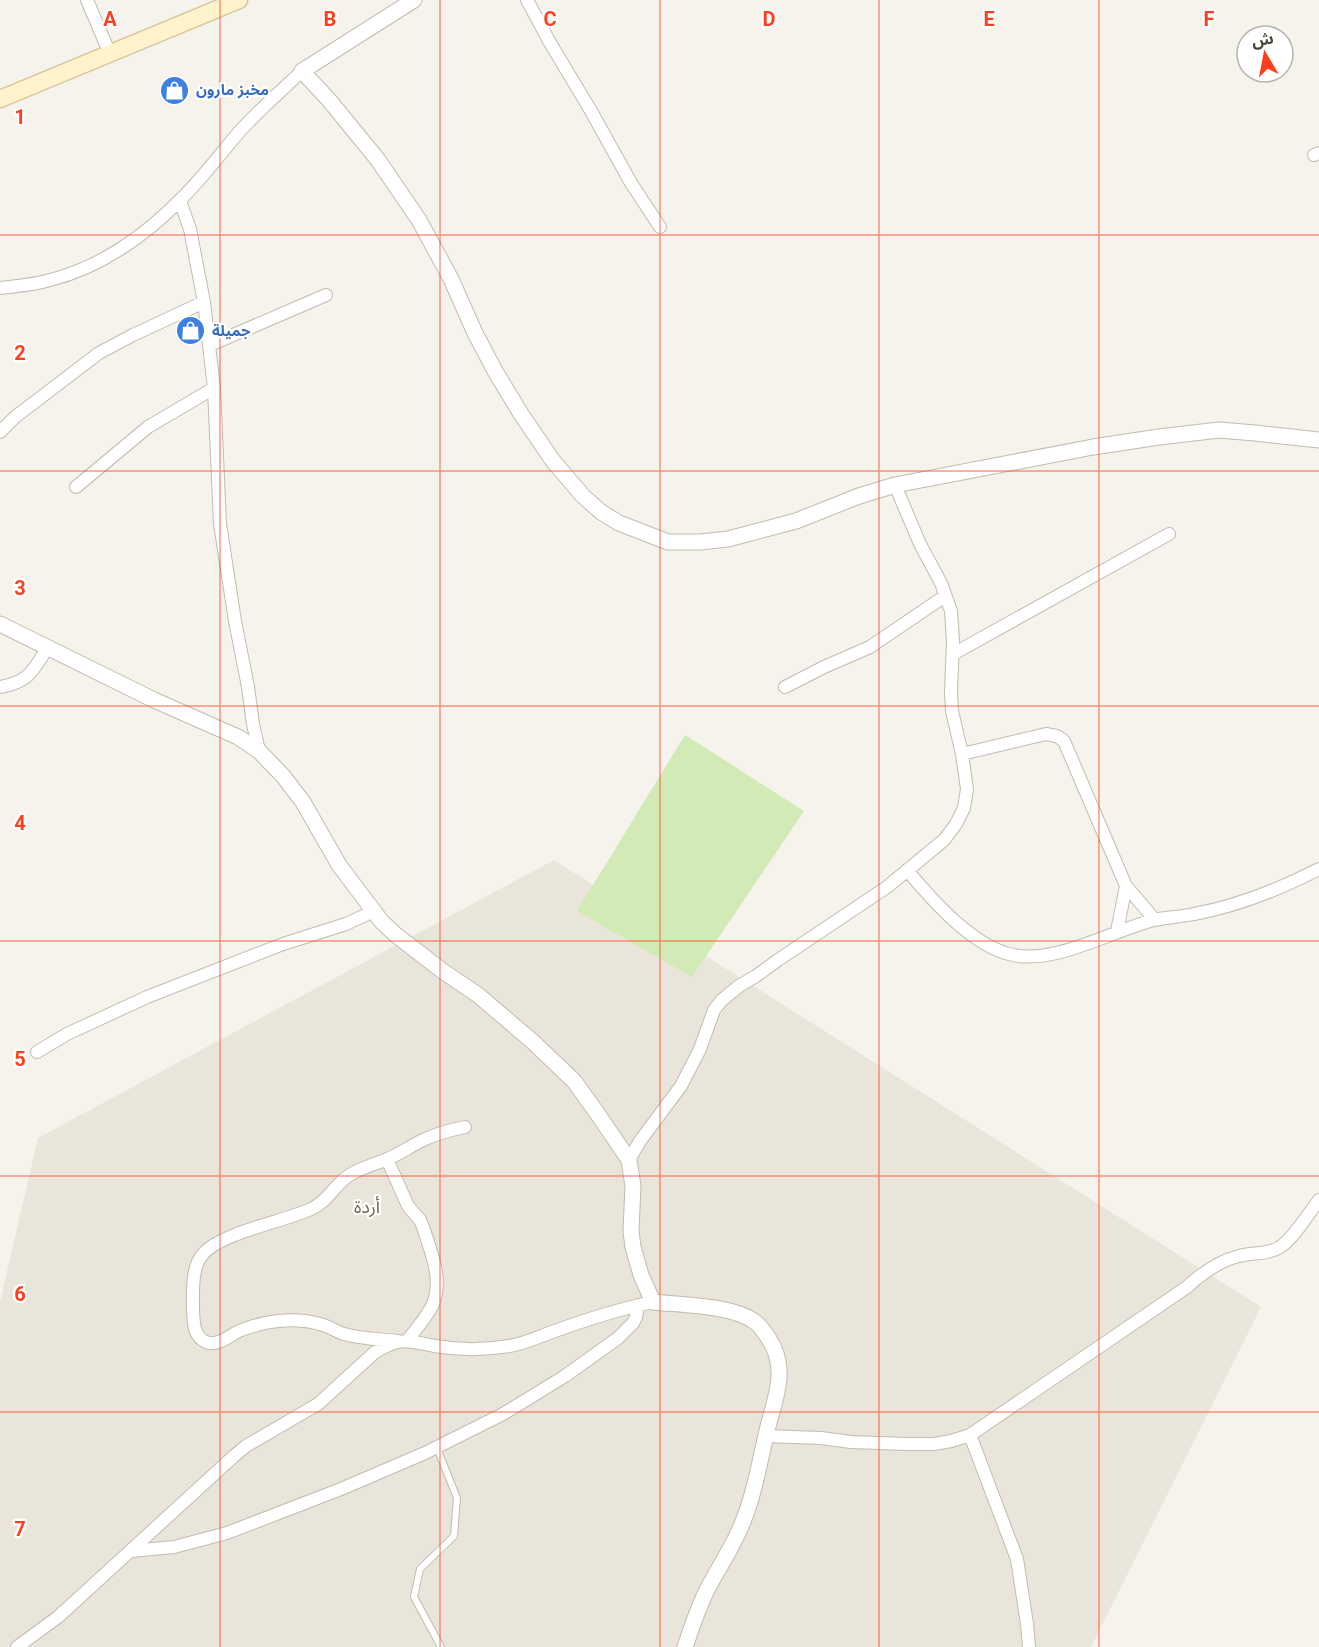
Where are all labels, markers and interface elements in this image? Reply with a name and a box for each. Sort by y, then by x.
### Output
text: A [103,7,117,31]
text: B [324,7,336,31]
text: C [543,7,557,31]
text: D [763,7,776,31]
text: E [983,7,995,31]
text: F [1204,7,1215,31]
north arrow [1235,24,1295,84]
text: ش [1250,28,1275,51]
shop icon: مخبز مارون [159,74,191,106]
place label: مخبز مارون [196,81,269,99]
text: 1 [14,105,26,129]
shop icon: جميلة [175,315,207,347]
place label: جميلة [212,322,251,340]
text: 2 [14,341,26,365]
text: 3 [14,576,26,600]
text: 4 [14,811,26,835]
text: 5 [14,1047,26,1071]
district label: أردة [354,1196,380,1218]
text: 6 [14,1282,26,1306]
text: 7 [14,1517,26,1541]

